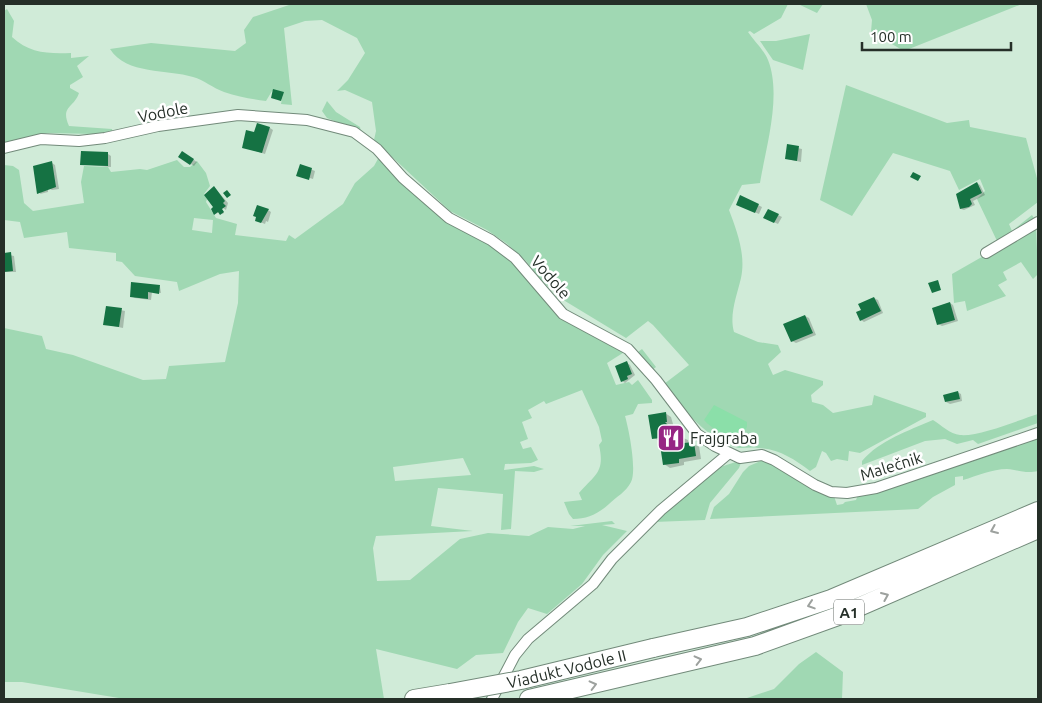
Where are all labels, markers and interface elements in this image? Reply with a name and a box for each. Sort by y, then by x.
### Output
scale bar [862,20,1011,52]
text: 100 m [870,28,912,45]
street label: Vodole [136,98,190,126]
street label: Vodole [528,252,574,302]
restaurant icon: Frajgraba [656,423,686,453]
place label: Frajgraba [690,429,757,447]
street label: Malečnik [858,448,924,484]
one-way arrow [990,525,998,535]
one-way arrow [880,592,889,603]
one-way arrow [807,600,816,610]
road number: A1 [834,600,864,624]
street label: Viadukt Vodole II [505,646,628,691]
one-way arrow [693,655,701,665]
one-way arrow [589,680,598,691]

